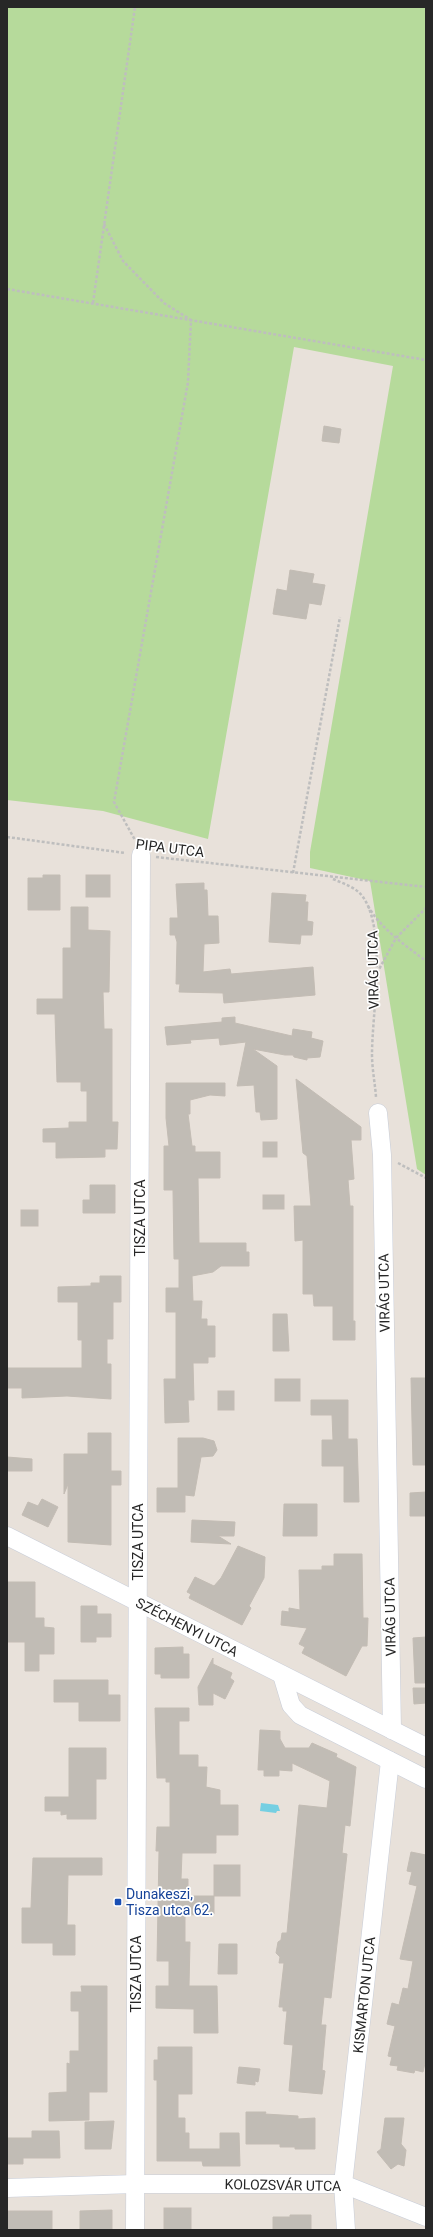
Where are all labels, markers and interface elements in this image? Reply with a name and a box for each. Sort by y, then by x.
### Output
street label: PIPA UTCA [135,836,205,860]
street label: VIRÁG UTCA [363,930,382,1010]
street label: TISZA UTCA [132,1179,148,1257]
street label: VIRÁG UTCA [374,1253,393,1333]
street label: TISZA UTCA [130,1503,146,1581]
street label: VIRÁG UTCA [380,1577,399,1657]
street label: SZÉCHENYI UTCA [133,1593,241,1660]
place label: Dunakeszi, Tisza utca 62. [126,1886,213,1918]
marker: Dunakeszi, Tisza utca 62. [113,1897,123,1907]
street label: TISZA UTCA [128,1935,144,2013]
street label: KISMARTON UTCA [350,1936,378,2054]
street label: KOLOZSVÁR UTCA [225,2175,341,2194]

